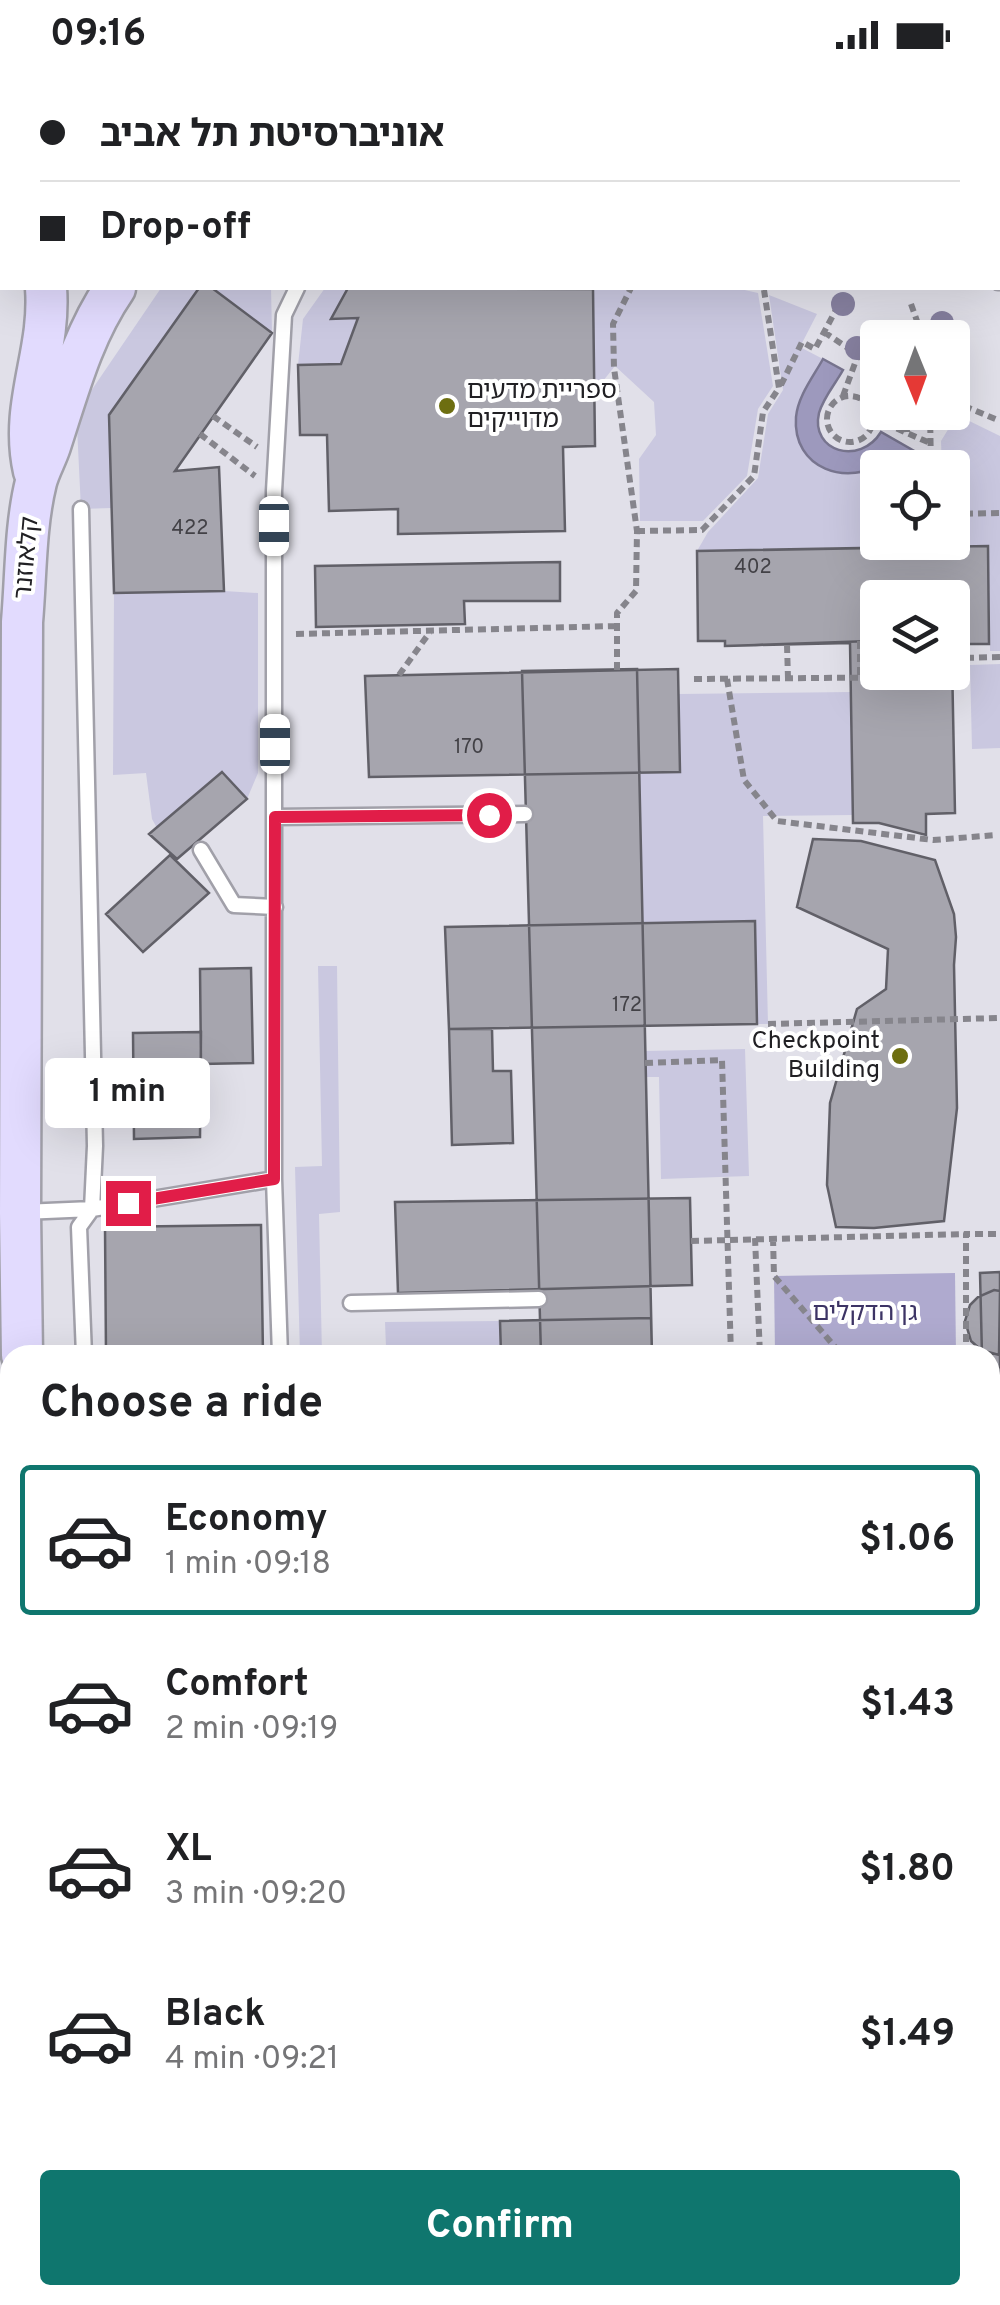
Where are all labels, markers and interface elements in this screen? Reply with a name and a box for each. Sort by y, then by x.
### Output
text: 09:16 [50,11,146,60]
text: אוניברסיטת תל אביב [100,112,444,161]
text: Drop-off [100,204,251,253]
north arrow [860,320,970,430]
map controls [860,320,970,690]
place label: ספריית מדעים מדוייקים [467,376,617,437]
marker: ספריית מדעים מדוייקים [436,395,458,417]
button: locate [860,450,970,560]
car [259,496,289,556]
street label: קלאוזנר [8,515,48,601]
house number: 422 [172,516,208,542]
house number: 402 [734,555,772,581]
button: layers [860,580,970,690]
car [260,714,290,774]
house number: 170 [454,735,484,761]
route start [467,793,512,838]
house number: 172 [612,993,642,1019]
place label: Checkpoint Building [752,1026,880,1087]
marker: Checkpoint Building [889,1045,911,1067]
callout: 1 min [46,1058,210,1128]
text: 1 min [89,1073,166,1113]
route end [106,1181,151,1226]
park label: גן הדקלים [812,1298,918,1330]
text: Choose a ride [40,1376,323,1433]
icon: car [45,1495,135,1585]
text: Economy [165,1496,327,1545]
text: $1.06 [859,1516,955,1565]
text: 1 min · 09:18 [165,1545,331,1585]
icon: car [45,1660,135,1750]
text: Comfort [165,1661,309,1710]
text: $1.43 [860,1681,955,1730]
text: 2 min · 09:19 [165,1710,338,1750]
icon: car [45,1825,135,1915]
text: XL [165,1826,212,1875]
text: $1.80 [859,1846,955,1895]
text: 3 min · 09:20 [165,1875,347,1915]
icon: car [45,1990,135,2080]
text: Black [165,1991,265,2040]
text: $1.49 [860,2011,955,2060]
text: 4 min · 09:21 [165,2040,339,2080]
button: Confirm [40,2170,960,2285]

